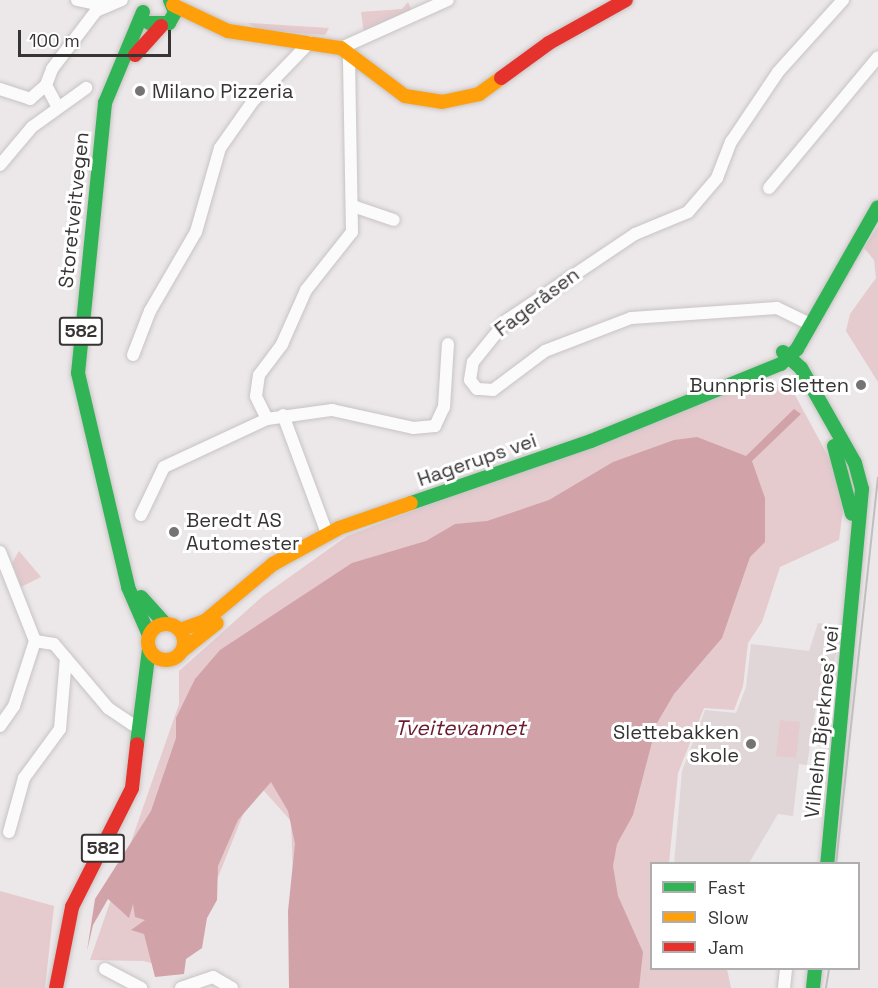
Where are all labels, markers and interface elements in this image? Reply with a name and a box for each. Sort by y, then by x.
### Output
scale bar [21,18,174,56]
text: 100 m [29,29,80,52]
place label: Milano Pizzeria [152,79,294,103]
marker: Milano Pizzeria [133,84,147,98]
street label: Storetveitvegen [54,131,94,289]
street label: Fageråsen [490,262,584,342]
road number: 582 [58,316,104,346]
place label: Bunnpris Sletten [689,373,849,397]
marker: Bunnpris Sletten [854,378,868,392]
street label: Hagerups vei [414,428,540,492]
place label: Beredt AS Automester [186,508,300,555]
marker: Beredt AS Automester [167,525,181,539]
street label: Vilhelm Bjerknes' vei [800,624,844,820]
water label: Tveitevannet [394,715,526,741]
place label: Slettebakken skole [613,720,739,767]
marker: Slettebakken skole [744,737,758,751]
road number: 582 [80,833,126,863]
legend [650,862,860,970]
text: Fast [708,876,745,899]
text: Slow [708,906,749,929]
text: Jam [708,936,744,959]

